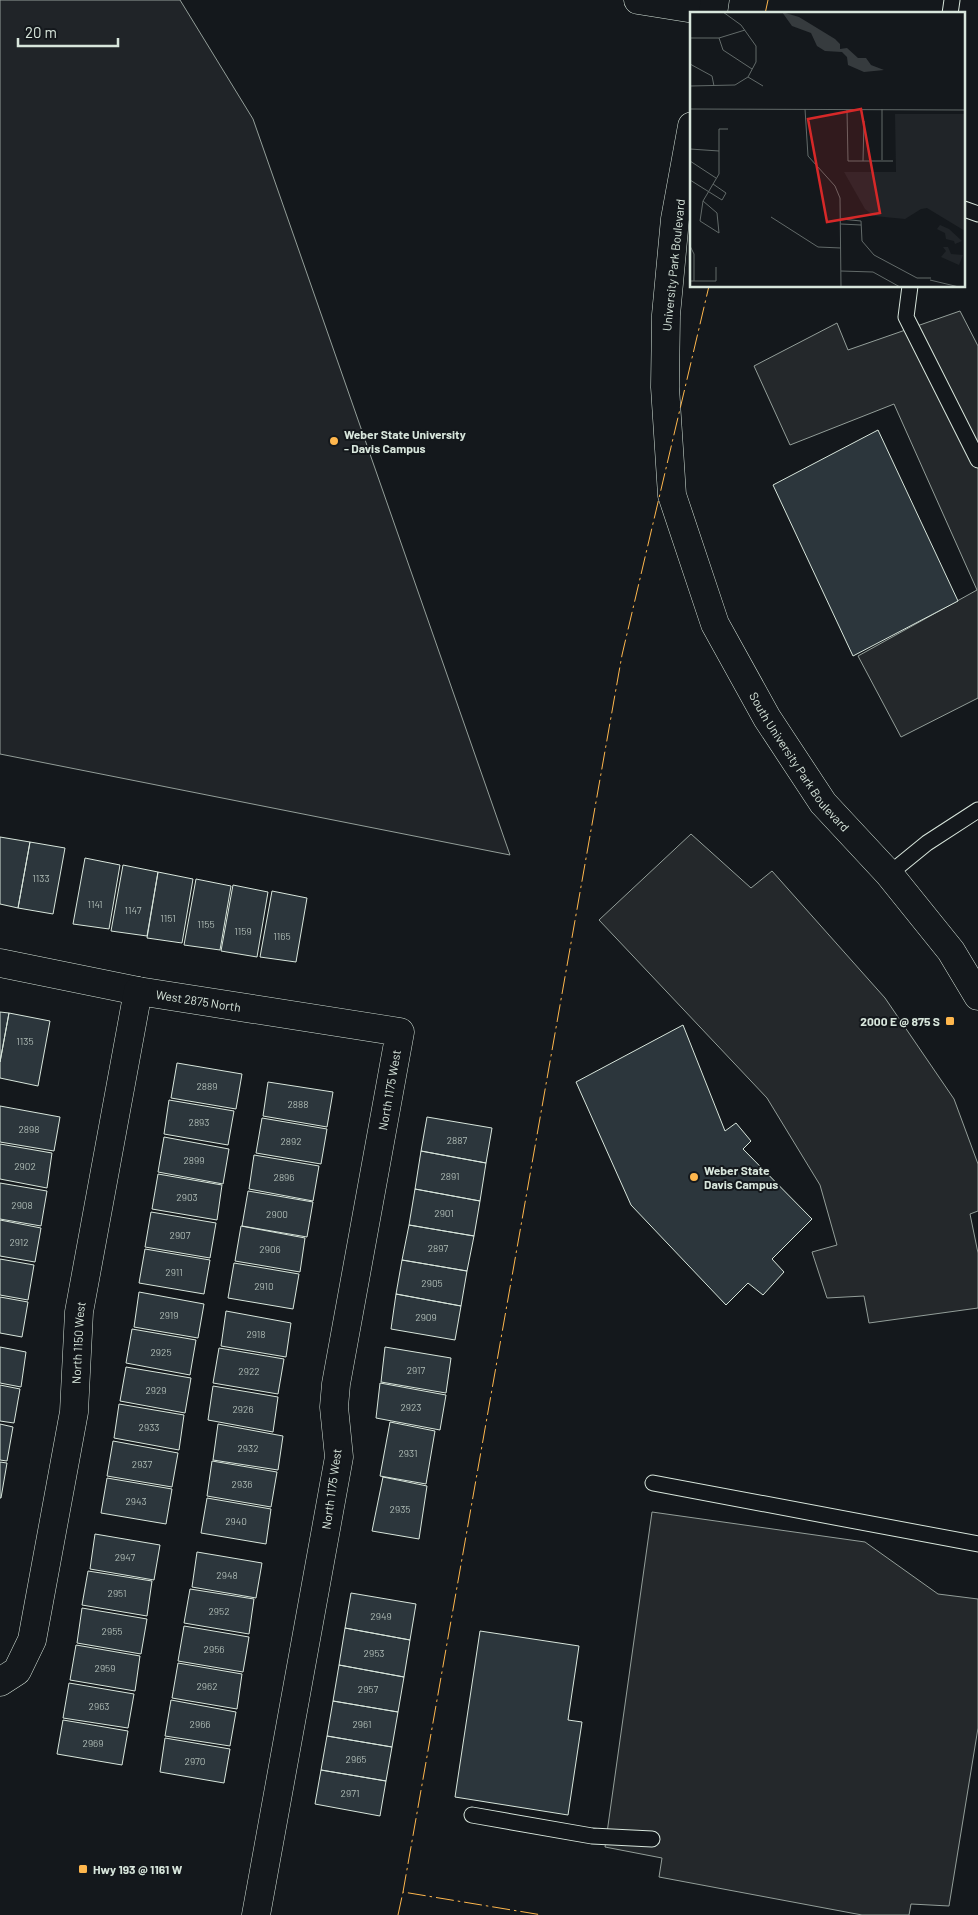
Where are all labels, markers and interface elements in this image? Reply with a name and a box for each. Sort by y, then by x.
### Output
inset map [690,12,966,288]
scale bar [18,15,118,47]
text: 20 m [25,23,57,41]
street label: University Park Boulevard [659,198,687,332]
place label: Weber State University - Davis Campus [344,427,466,455]
marker: Weber State University - Davis Campus [328,435,340,447]
street label: South University Park Boulevard [747,690,852,834]
house number: 1133 [32,872,50,884]
house number: 1141 [87,898,103,910]
house number: 1147 [125,904,142,916]
house number: 1151 [160,912,176,924]
house number: 1155 [197,918,215,930]
house number: 1159 [234,925,252,937]
house number: 1165 [273,930,291,942]
street label: West 2875 North [155,987,242,1014]
place label: 2000 E @ 875 S [860,1014,940,1028]
marker: 2000 E @ 875 S [944,1015,956,1027]
house number: 1135 [16,1035,34,1047]
street label: North 1175 West [375,1049,403,1131]
house number: 2889 [197,1080,218,1092]
house number: 2888 [288,1098,309,1110]
house number: 2893 [189,1116,209,1128]
house number: 2898 [19,1123,40,1135]
house number: 2887 [447,1134,468,1146]
house number: 2892 [280,1135,302,1147]
house number: 2899 [184,1154,205,1166]
house number: 2902 [14,1160,36,1172]
place label: Weber State Davis Campus [704,1163,778,1191]
house number: 2891 [440,1170,460,1182]
house number: 2896 [274,1171,294,1183]
marker: Weber State Davis Campus [688,1171,700,1183]
house number: 2903 [176,1191,198,1203]
house number: 2908 [11,1199,33,1211]
house number: 2901 [434,1207,454,1219]
house number: 2900 [266,1208,288,1220]
house number: 2907 [170,1229,191,1241]
house number: 2912 [9,1236,29,1248]
house number: 2897 [428,1242,449,1254]
house number: 2906 [259,1243,281,1255]
house number: 2911 [165,1266,183,1278]
house number: 2905 [421,1277,443,1289]
house number: 2910 [254,1280,274,1292]
street label: North 1150 West [68,1300,88,1384]
house number: 2919 [159,1309,179,1321]
house number: 2909 [415,1311,437,1323]
house number: 2918 [246,1328,266,1340]
house number: 2925 [150,1346,172,1358]
house number: 2917 [407,1364,426,1376]
house number: 2922 [238,1365,260,1377]
house number: 2929 [145,1384,167,1396]
house number: 2923 [400,1401,422,1413]
house number: 2926 [232,1403,254,1415]
house number: 2933 [139,1421,159,1433]
house number: 2932 [237,1442,259,1454]
house number: 2931 [398,1447,418,1459]
street label: North 1175 West [318,1448,344,1530]
house number: 2937 [132,1458,152,1470]
house number: 2936 [232,1478,252,1490]
house number: 2943 [125,1495,147,1507]
house number: 2935 [390,1503,410,1515]
house number: 2940 [225,1515,247,1527]
house number: 2947 [115,1551,136,1563]
house number: 2948 [216,1569,238,1581]
house number: 2951 [108,1587,126,1599]
house number: 2952 [208,1605,230,1617]
house number: 2949 [370,1610,392,1622]
house number: 2955 [102,1625,122,1637]
house number: 2956 [204,1643,224,1655]
house number: 2953 [364,1647,384,1659]
house number: 2959 [95,1662,115,1674]
house number: 2962 [196,1680,218,1692]
house number: 2957 [358,1683,378,1695]
house number: 2963 [89,1700,109,1712]
house number: 2966 [190,1718,210,1730]
house number: 2961 [352,1718,372,1730]
house number: 2969 [83,1737,103,1749]
house number: 2965 [346,1753,366,1765]
house number: 2970 [185,1755,205,1767]
house number: 2971 [341,1787,359,1799]
place label: Hwy 193 @ 1161 W [93,1862,183,1876]
marker: Hwy 193 @ 1161 W [77,1863,89,1875]

